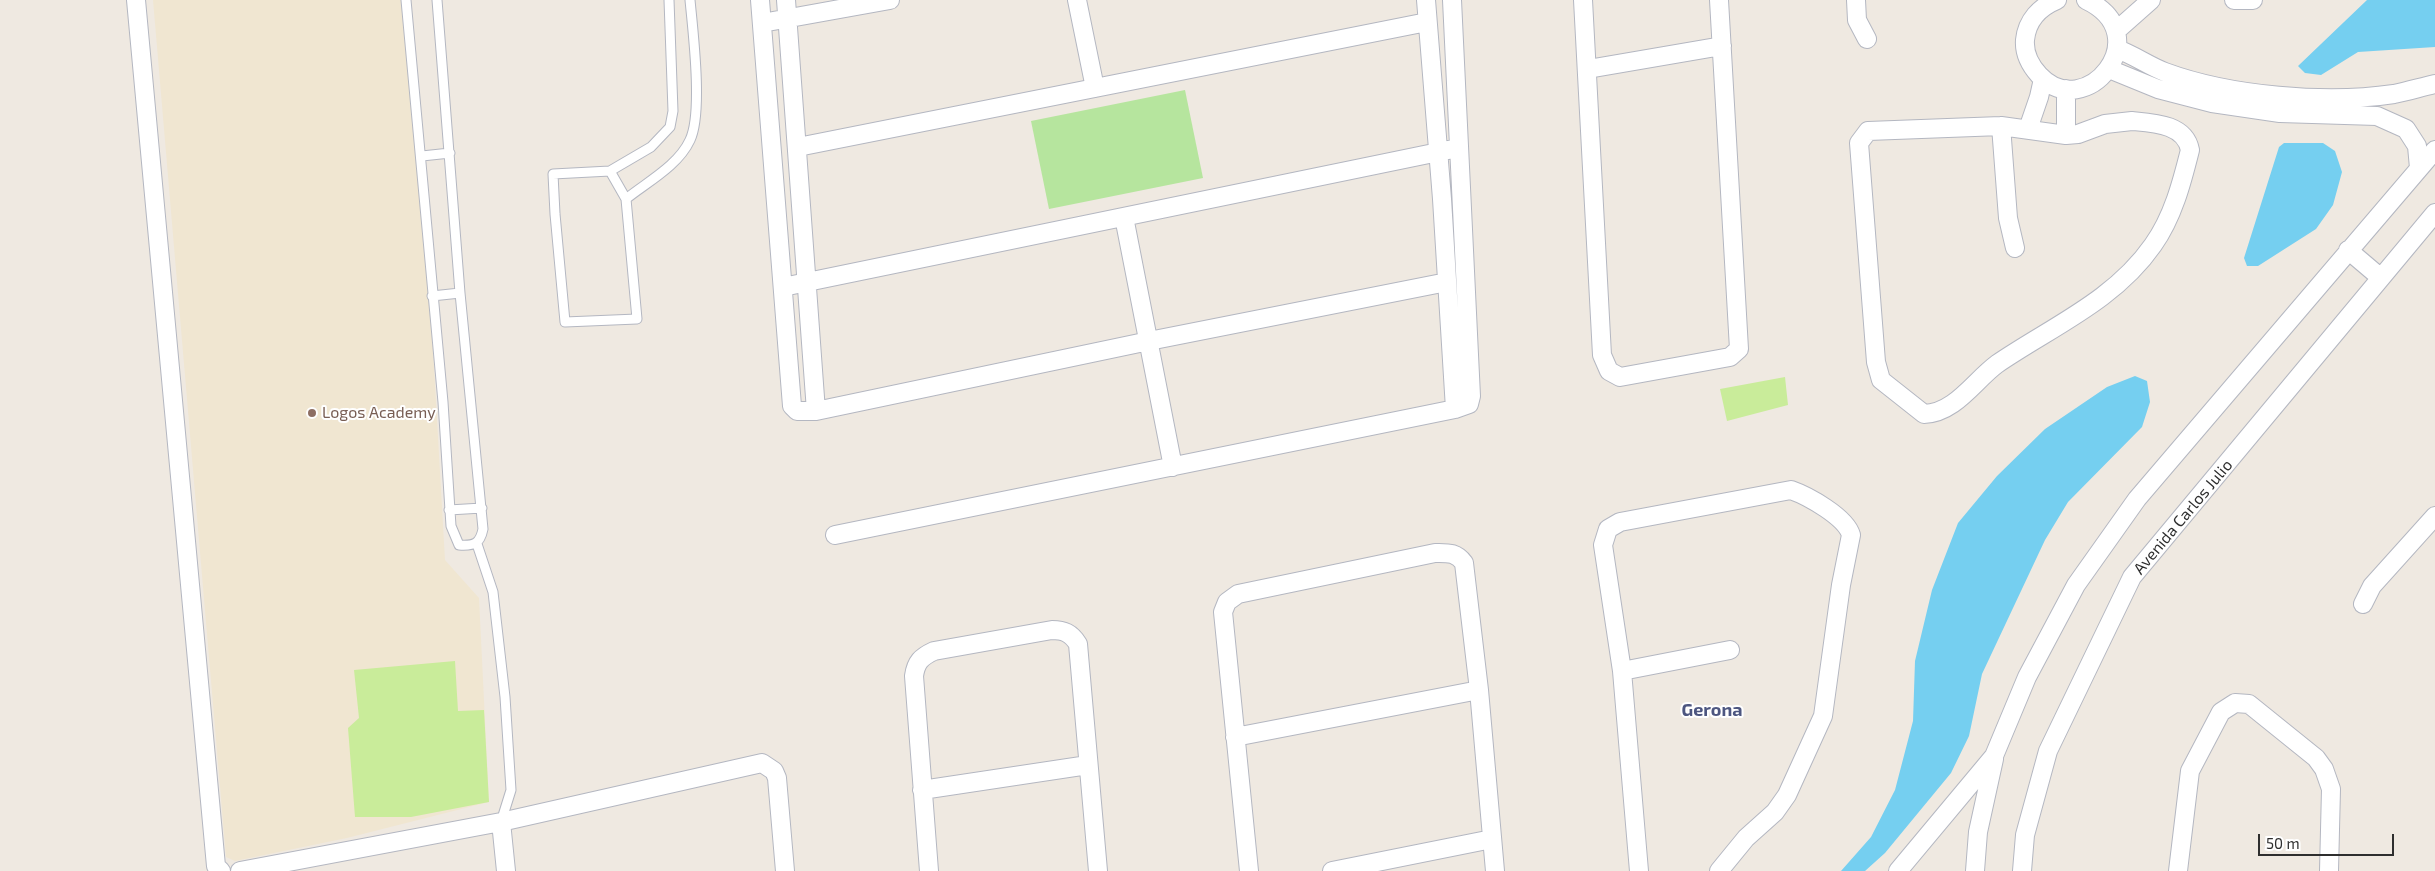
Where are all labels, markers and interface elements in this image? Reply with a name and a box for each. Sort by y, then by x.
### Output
place label: Logos Academy [322,403,436,423]
marker: Logos Academy [306,407,318,419]
street label: Avenida Carlos Julio [2129,456,2237,578]
district label: Gerona [1681,699,1743,721]
scale bar [2260,824,2396,856]
text: 50 m [2266,834,2300,852]

